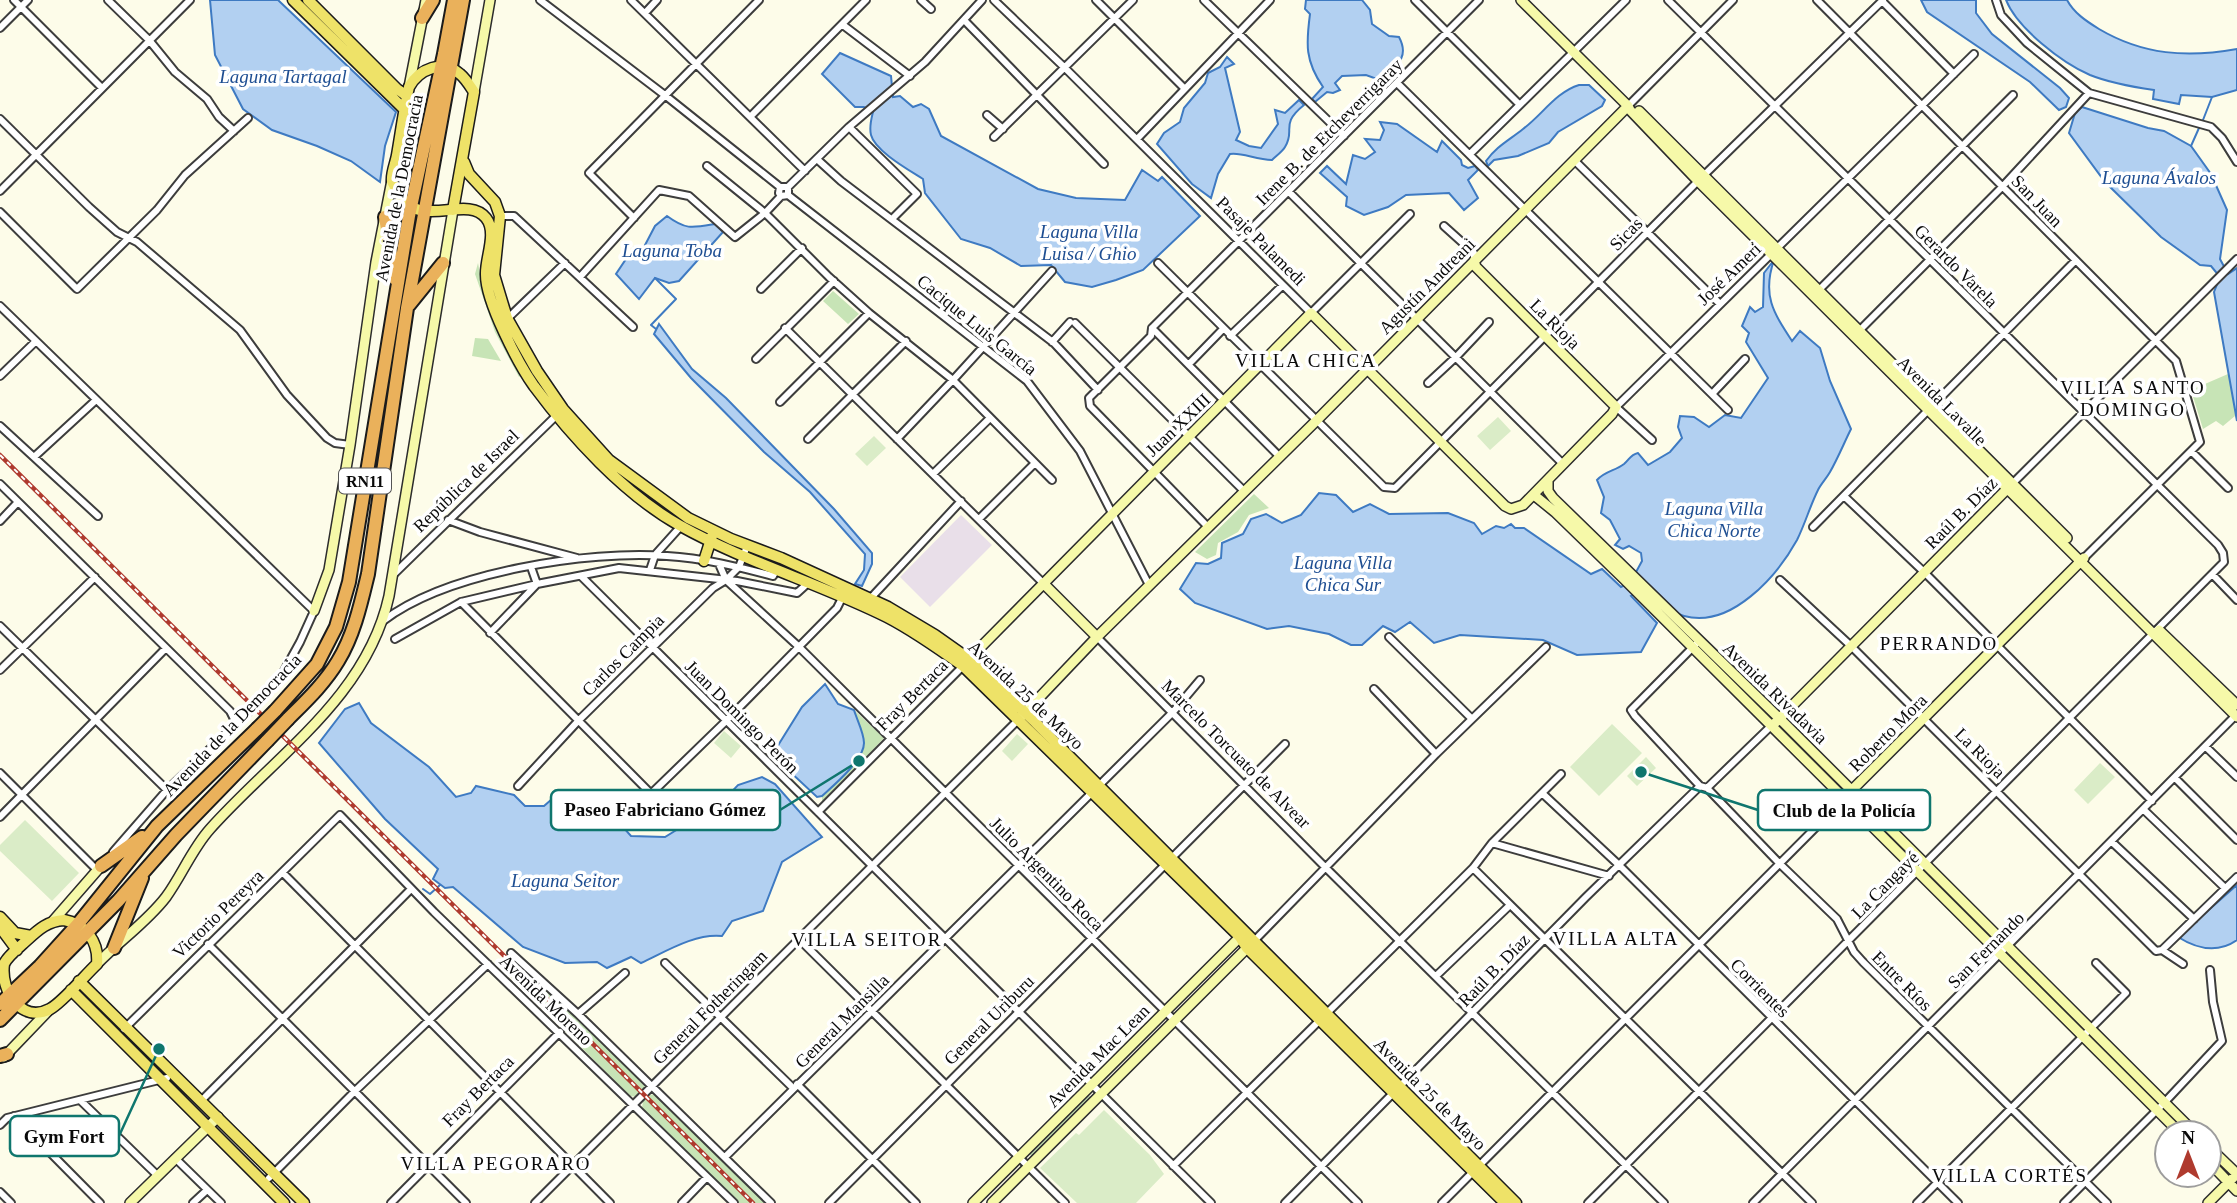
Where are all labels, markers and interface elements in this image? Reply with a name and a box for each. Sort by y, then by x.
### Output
street label: Irene B. de Etcheverrigaray [1252,55,1406,209]
water label: Laguna Tartagal [218,66,347,87]
street label: Avenida de la Democracia [371,93,427,283]
water label: Laguna Ávalos [2101,167,2216,188]
street label: San Juan [2007,171,2067,231]
street label: Pasaje Palamedi [1212,192,1310,290]
street label: Sicas [1606,213,1646,255]
street label: Gerardo Varela [1910,220,2002,312]
water label: Laguna Villa Luisa / Ghio [1039,221,1138,264]
street label: Agustín Andreani [1375,234,1479,338]
street label: José Ameri [1693,239,1765,309]
water label: Laguna Toba [621,240,722,261]
street label: Cacique Luis García [913,271,1041,379]
street label: La Rioja [1526,295,1584,353]
district label: VILLA CHICA [1235,350,1377,371]
street label: Avenida Lavalle [1893,352,1991,450]
district label: VILLA SANTO DOMINGO [2060,377,2206,420]
street label: Juan XXIII [1142,390,1214,460]
street label: República de Israel [409,426,523,536]
road number: RN11 [339,468,391,494]
street label: Raúl B. Díaz [1921,473,2001,553]
water label: Laguna Villa Chica Norte [1664,498,1763,541]
water label: Laguna Villa Chica Sur [1293,552,1392,595]
street label: Carlos Campia [578,610,668,700]
district label: PERRANDO [1880,633,1998,654]
street label: Avenida 25 de Mayo [964,636,1088,754]
street label: Avenida Rivadavia [1719,638,1831,748]
street label: Avenida de la Democracia [159,650,305,800]
street label: Fray Bertaca [872,655,952,735]
street label: Juan Domingo Perón [681,656,803,778]
street label: Marcelo Torcuato de Alvear [1158,676,1314,832]
street label: Roberto Mora [1845,690,1931,776]
street label: La Rioja [1951,724,2009,782]
callout: Paseo Fabriciano Gómez [551,790,780,830]
callout: Club de la Policía [1758,790,1930,830]
text: Paseo Fabriciano Gómez [564,799,766,820]
text: Club de la Policía [1772,800,1916,821]
street label: Julio Argentino Roca [986,813,1108,935]
street label: La Cangayé [1847,847,1923,923]
street label: Victorio Pereyra [168,866,268,962]
water label: Laguna Seitor [510,870,620,891]
street label: San Fernando [1944,908,2028,992]
district label: VILLA ALTA [1552,928,1680,949]
district label: VILLA SEITOR [792,929,942,950]
street label: Raúl B. Díaz [1454,929,1534,1011]
street label: General Fotheringam [649,946,771,1068]
street label: Entre Ríos [1868,947,1936,1015]
street label: Avenida Moreno [495,951,597,1049]
street label: Corrientes [1726,954,1794,1022]
street label: General Mansilla [791,970,893,1072]
street label: General Uriburu [940,971,1038,1069]
street label: Avenida Mac Lean [1043,1001,1153,1111]
street label: Avenida 25 de Mayo [1370,1034,1490,1154]
street label: Fray Bertaca [438,1051,518,1131]
callout: Gym Fort [10,1116,119,1156]
north arrow [2153,1119,2223,1189]
text: Gym Fort [24,1126,105,1147]
text: N [2181,1127,2195,1148]
district label: VILLA PEGORARO [400,1153,592,1174]
district label: VILLA CORTÉS [1932,1165,2088,1186]

